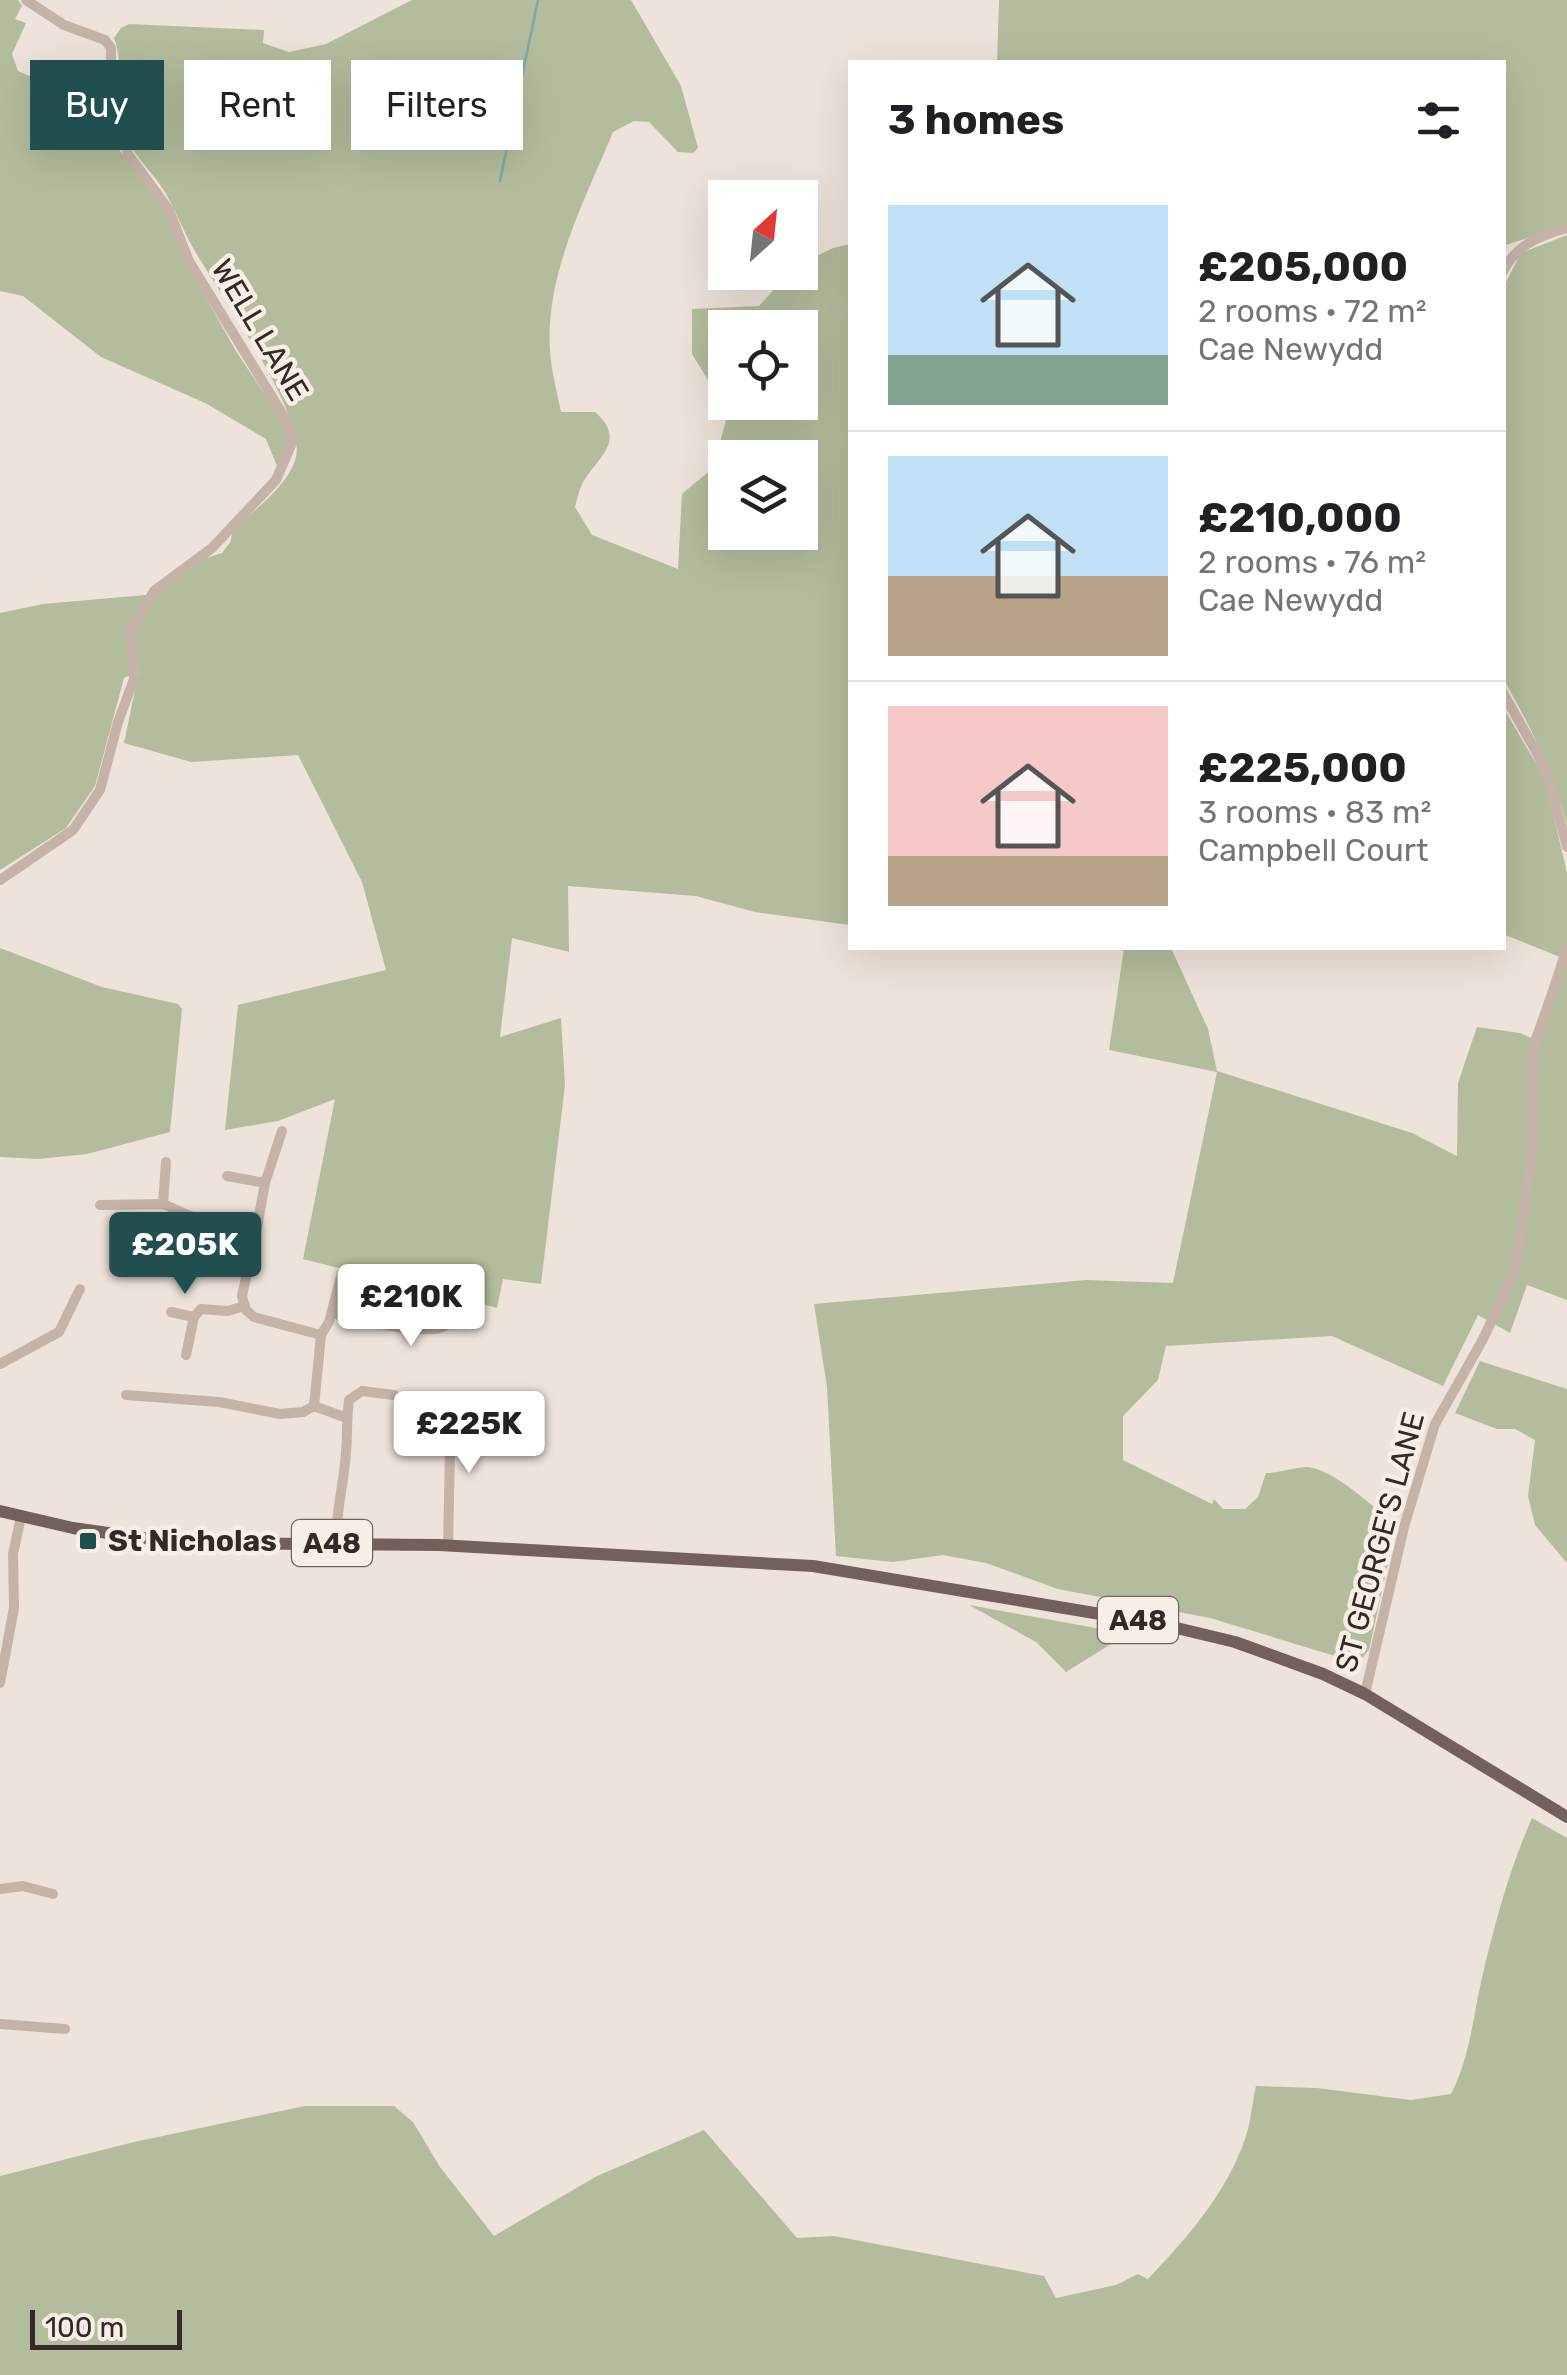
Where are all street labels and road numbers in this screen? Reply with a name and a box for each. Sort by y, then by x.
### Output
street label: WELL LANE [204,253,316,407]
street label: ST GEORGE'S LANE [1328,1408,1432,1676]
road number: A48 [292,1520,372,1566]
road number: A48 [1098,1597,1178,1643]

